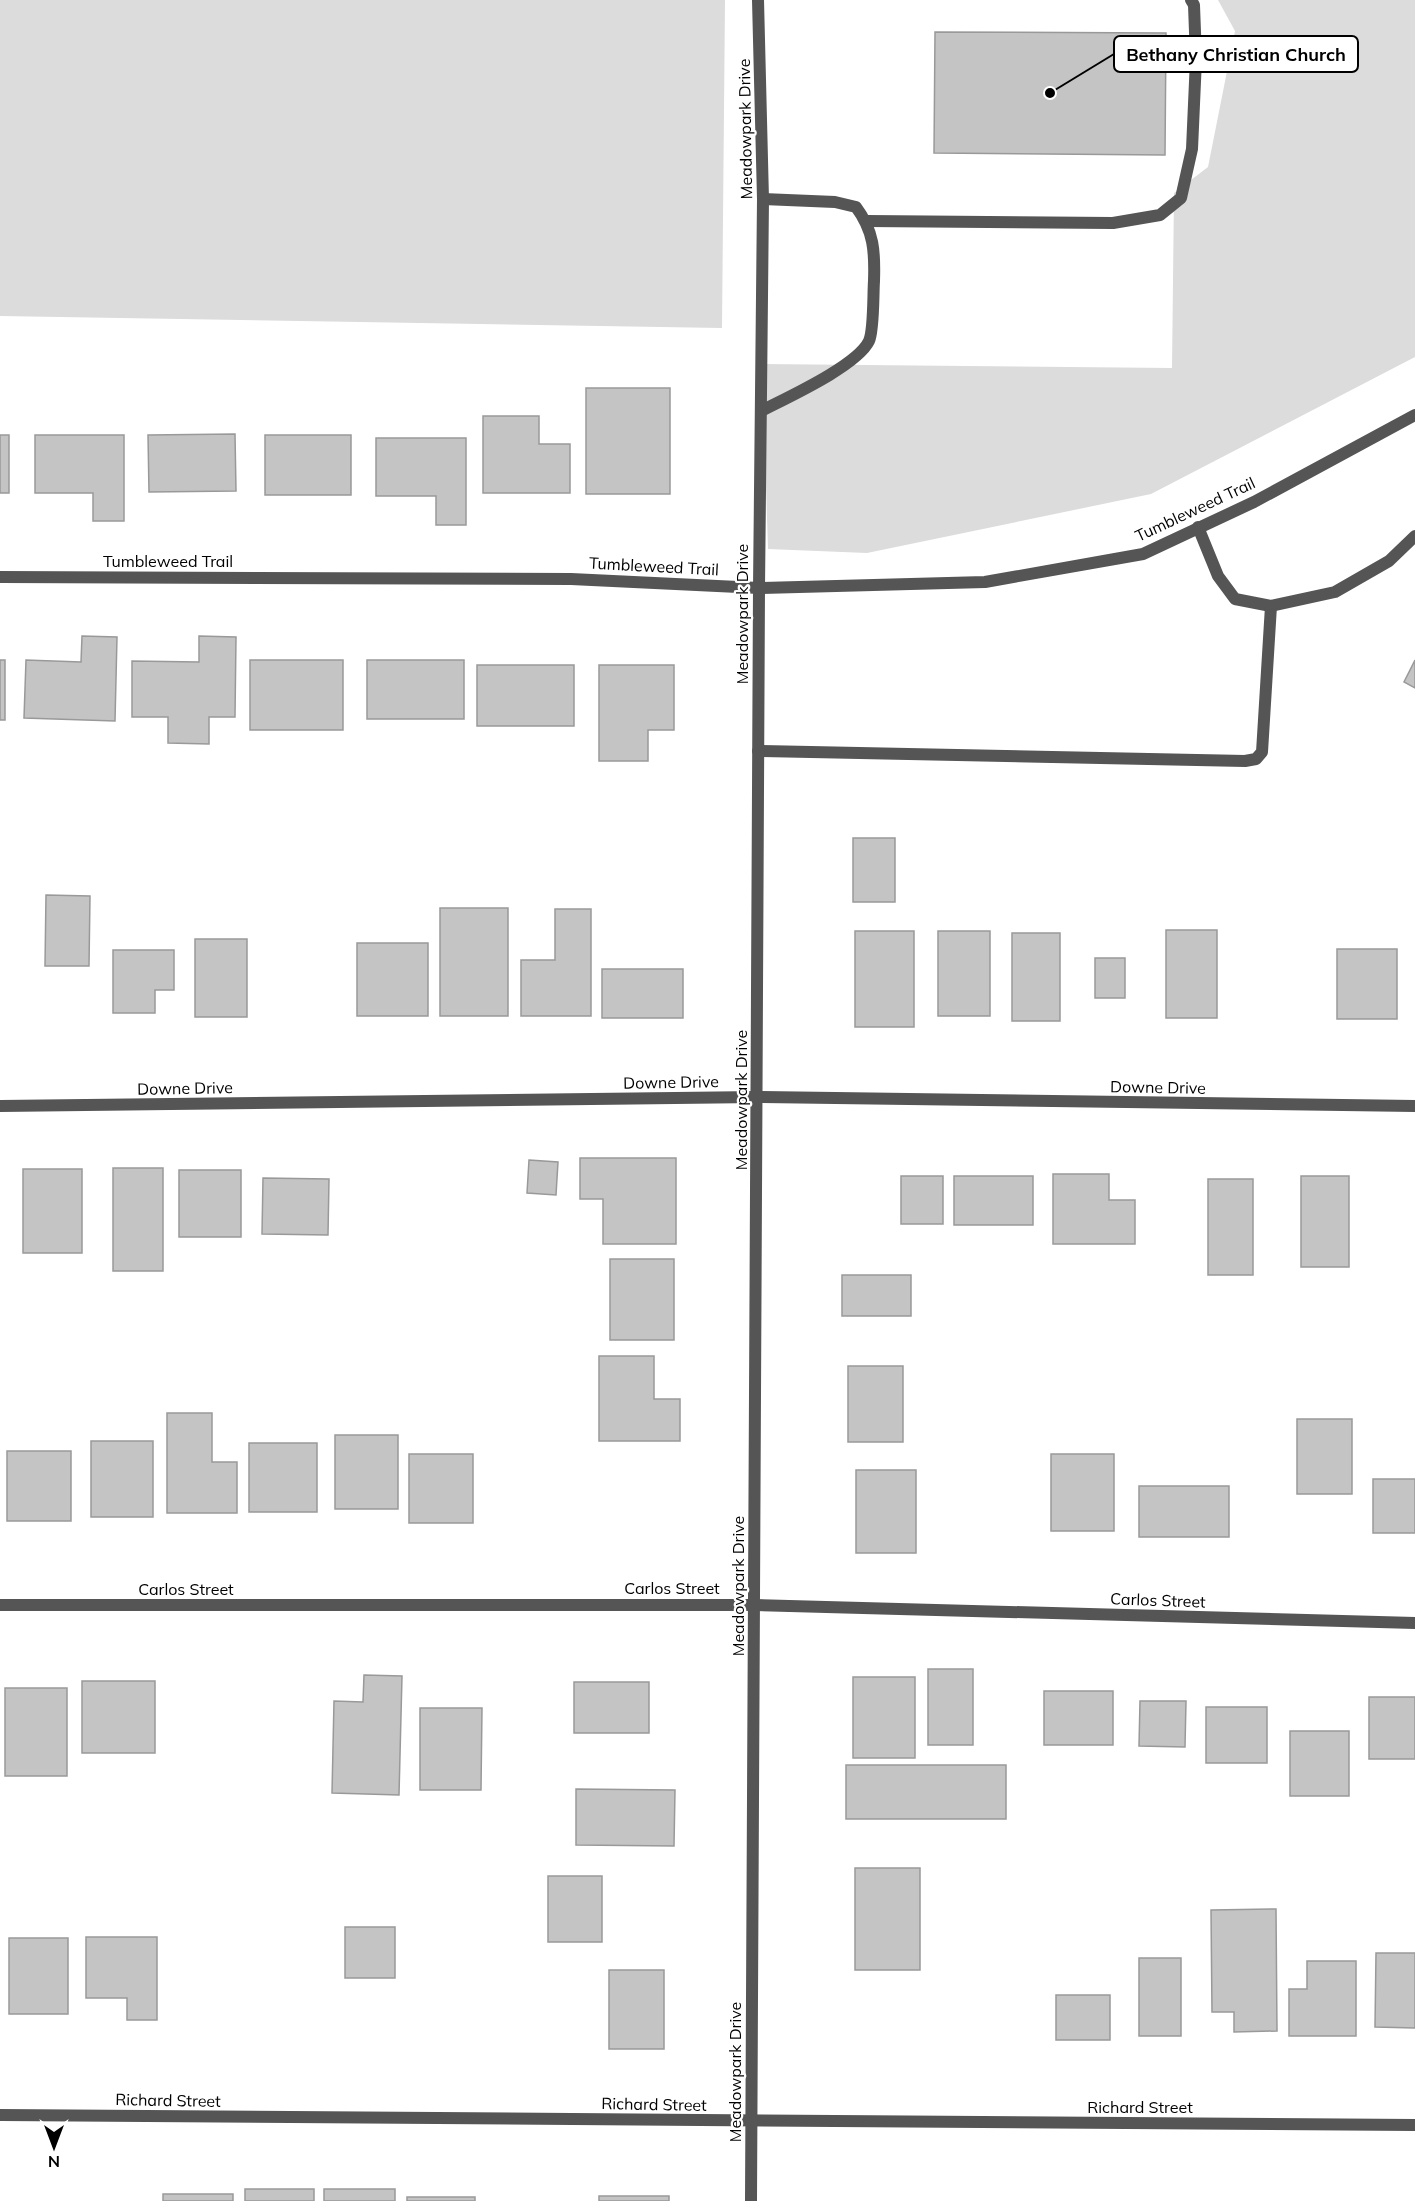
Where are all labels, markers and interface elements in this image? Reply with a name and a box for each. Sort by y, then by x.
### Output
callout: Bethany Christian Church [1114,36,1358,72]
text: Bethany Christian Church [1126,43,1346,66]
street label: Meadowpark Drive [734,59,756,199]
street label: Tumbleweed Trail [1132,472,1258,546]
street label: Meadowpark Drive [732,544,752,684]
street label: Tumbleweed Trail [103,551,233,571]
street label: Tumbleweed Trail [588,553,720,579]
street label: Meadowpark Drive [731,1030,751,1170]
street label: Downe Drive [623,1071,719,1093]
street label: Downe Drive [1110,1076,1206,1098]
street label: Downe Drive [137,1077,233,1099]
street label: Meadowpark Drive [728,1516,748,1656]
street label: Carlos Street [624,1578,720,1598]
street label: Carlos Street [138,1579,234,1599]
street label: Carlos Street [1110,1588,1206,1612]
street label: Meadowpark Drive [725,2002,745,2142]
street label: Richard Street [115,2089,221,2111]
street label: Richard Street [601,2093,707,2115]
street label: Richard Street [1087,2097,1193,2117]
north arrow [24,2117,84,2177]
text: N [48,2152,60,2172]

